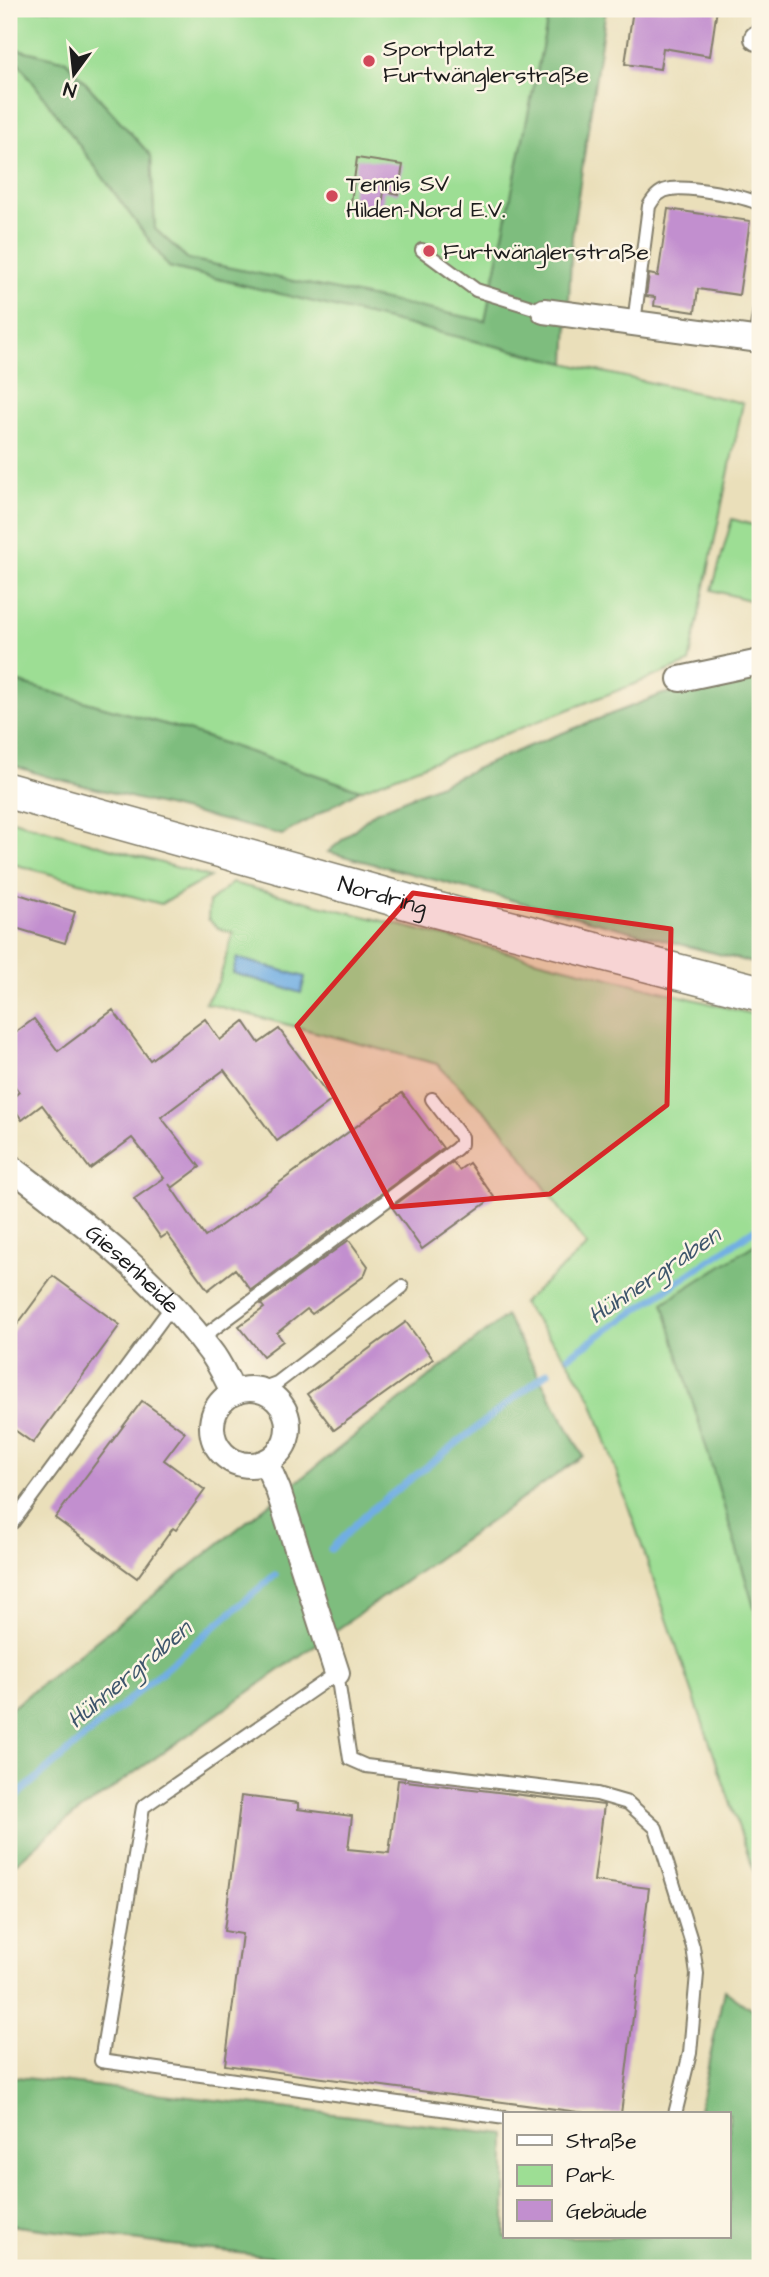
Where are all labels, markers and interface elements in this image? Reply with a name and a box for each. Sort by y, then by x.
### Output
place label: Sportplatz Furtwänglerstraße [383,33,589,92]
north arrow [38,38,108,108]
marker: Sportplatz Furtwänglerstraße [361,53,377,69]
text: N [61,74,79,104]
place label: Tennis SV Hilden-Nord E.V. [346,168,505,226]
marker: Tennis SV Hilden-Nord E.V. [324,188,340,204]
place label: Furtwänglerstraße [443,236,649,269]
marker: Furtwänglerstraße [421,243,437,259]
street label: Nordring [334,868,431,925]
street label: Giesenheide [78,1217,187,1321]
water label: Hühnergraben [582,1218,730,1334]
water label: Hühnergraben [60,1611,201,1738]
legend [503,2112,730,2238]
text: Straße [566,2127,637,2156]
text: Park [566,2161,615,2190]
text: Gebäude [566,2197,647,2226]

